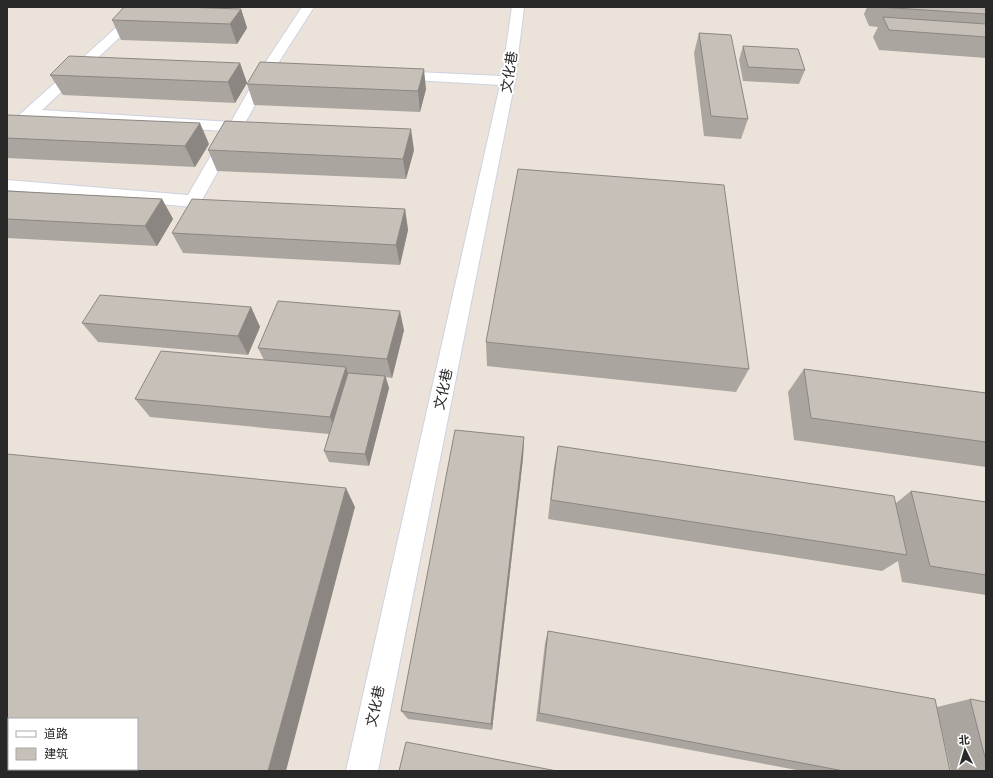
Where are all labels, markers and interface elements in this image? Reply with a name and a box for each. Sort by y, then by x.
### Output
street label: 文化巷 [497,50,521,94]
street label: 文化巷 [430,367,456,411]
street label: 文化巷 [362,684,388,728]
legend [8,718,138,770]
text: 道路 [44,726,68,742]
north arrow [945,730,985,770]
text: 北 [958,733,970,747]
text: 建筑 [44,746,68,762]

